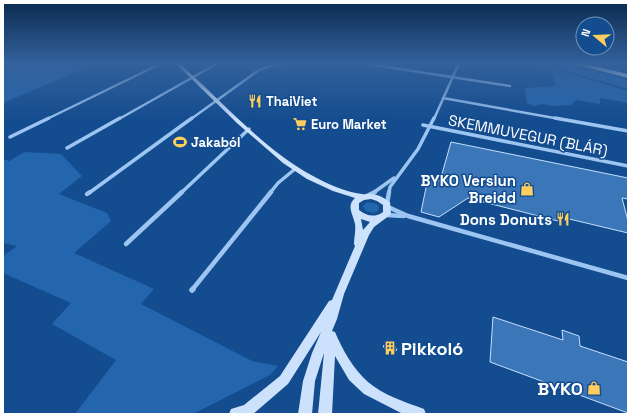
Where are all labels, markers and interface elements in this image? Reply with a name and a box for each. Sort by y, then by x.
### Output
north arrow [575,16,615,56]
text: N [578,27,593,39]
restaurant icon: ThaiViet [247,93,263,109]
place label: ThaiViet [266,93,317,110]
street label: SKEMMUVEGUR (BLÁR) [447,110,609,161]
supermarket icon: Euro Market [292,116,308,132]
place label: Euro Market [311,116,387,133]
sports icon: Jakaból [172,134,188,150]
place label: Jakaból [191,134,240,151]
place label: BYKO Verslun Breidd [421,171,516,207]
shop icon: BYKO Verslun Breidd [519,181,535,197]
place label: Dons Donuts [460,210,552,229]
restaurant icon: Dons Donuts [555,211,571,227]
place label: Pikkoló [401,337,463,360]
building icon: Pikkoló [382,340,398,356]
place label: BYKO [537,377,583,400]
shop icon: BYKO [586,380,602,396]

